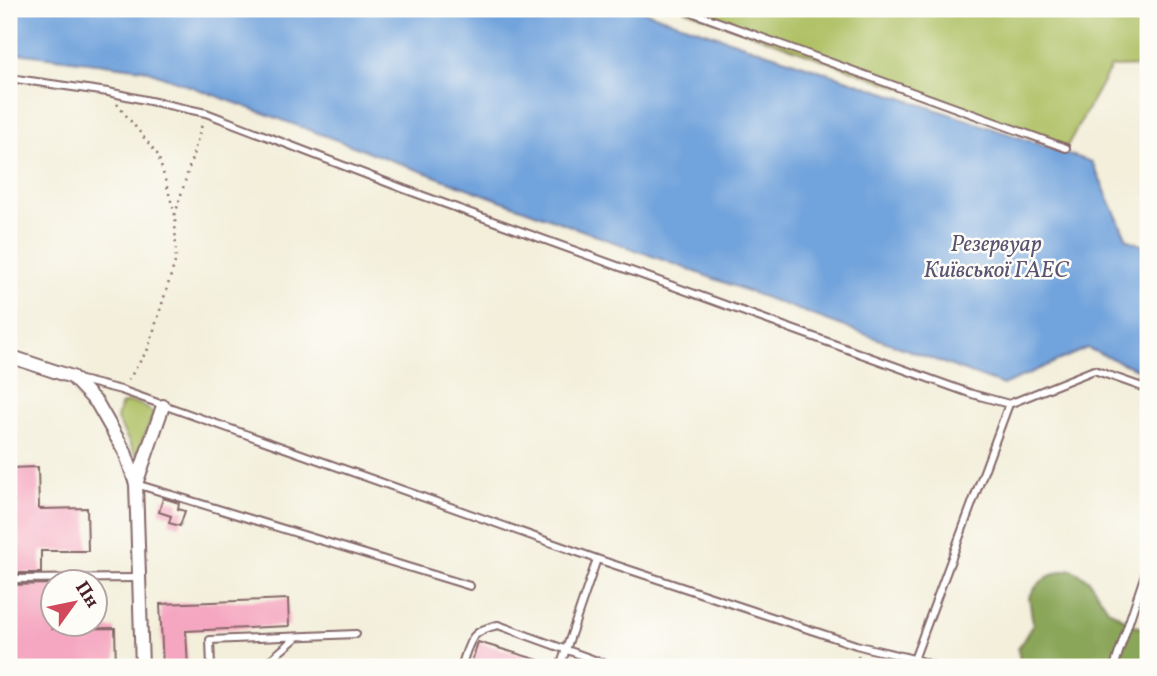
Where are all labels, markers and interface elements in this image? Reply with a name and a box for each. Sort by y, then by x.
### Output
water label: Резервуар Київської ГАЕС [923,229,1070,287]
north arrow [38,568,108,638]
text: Пн [68,576,105,613]

